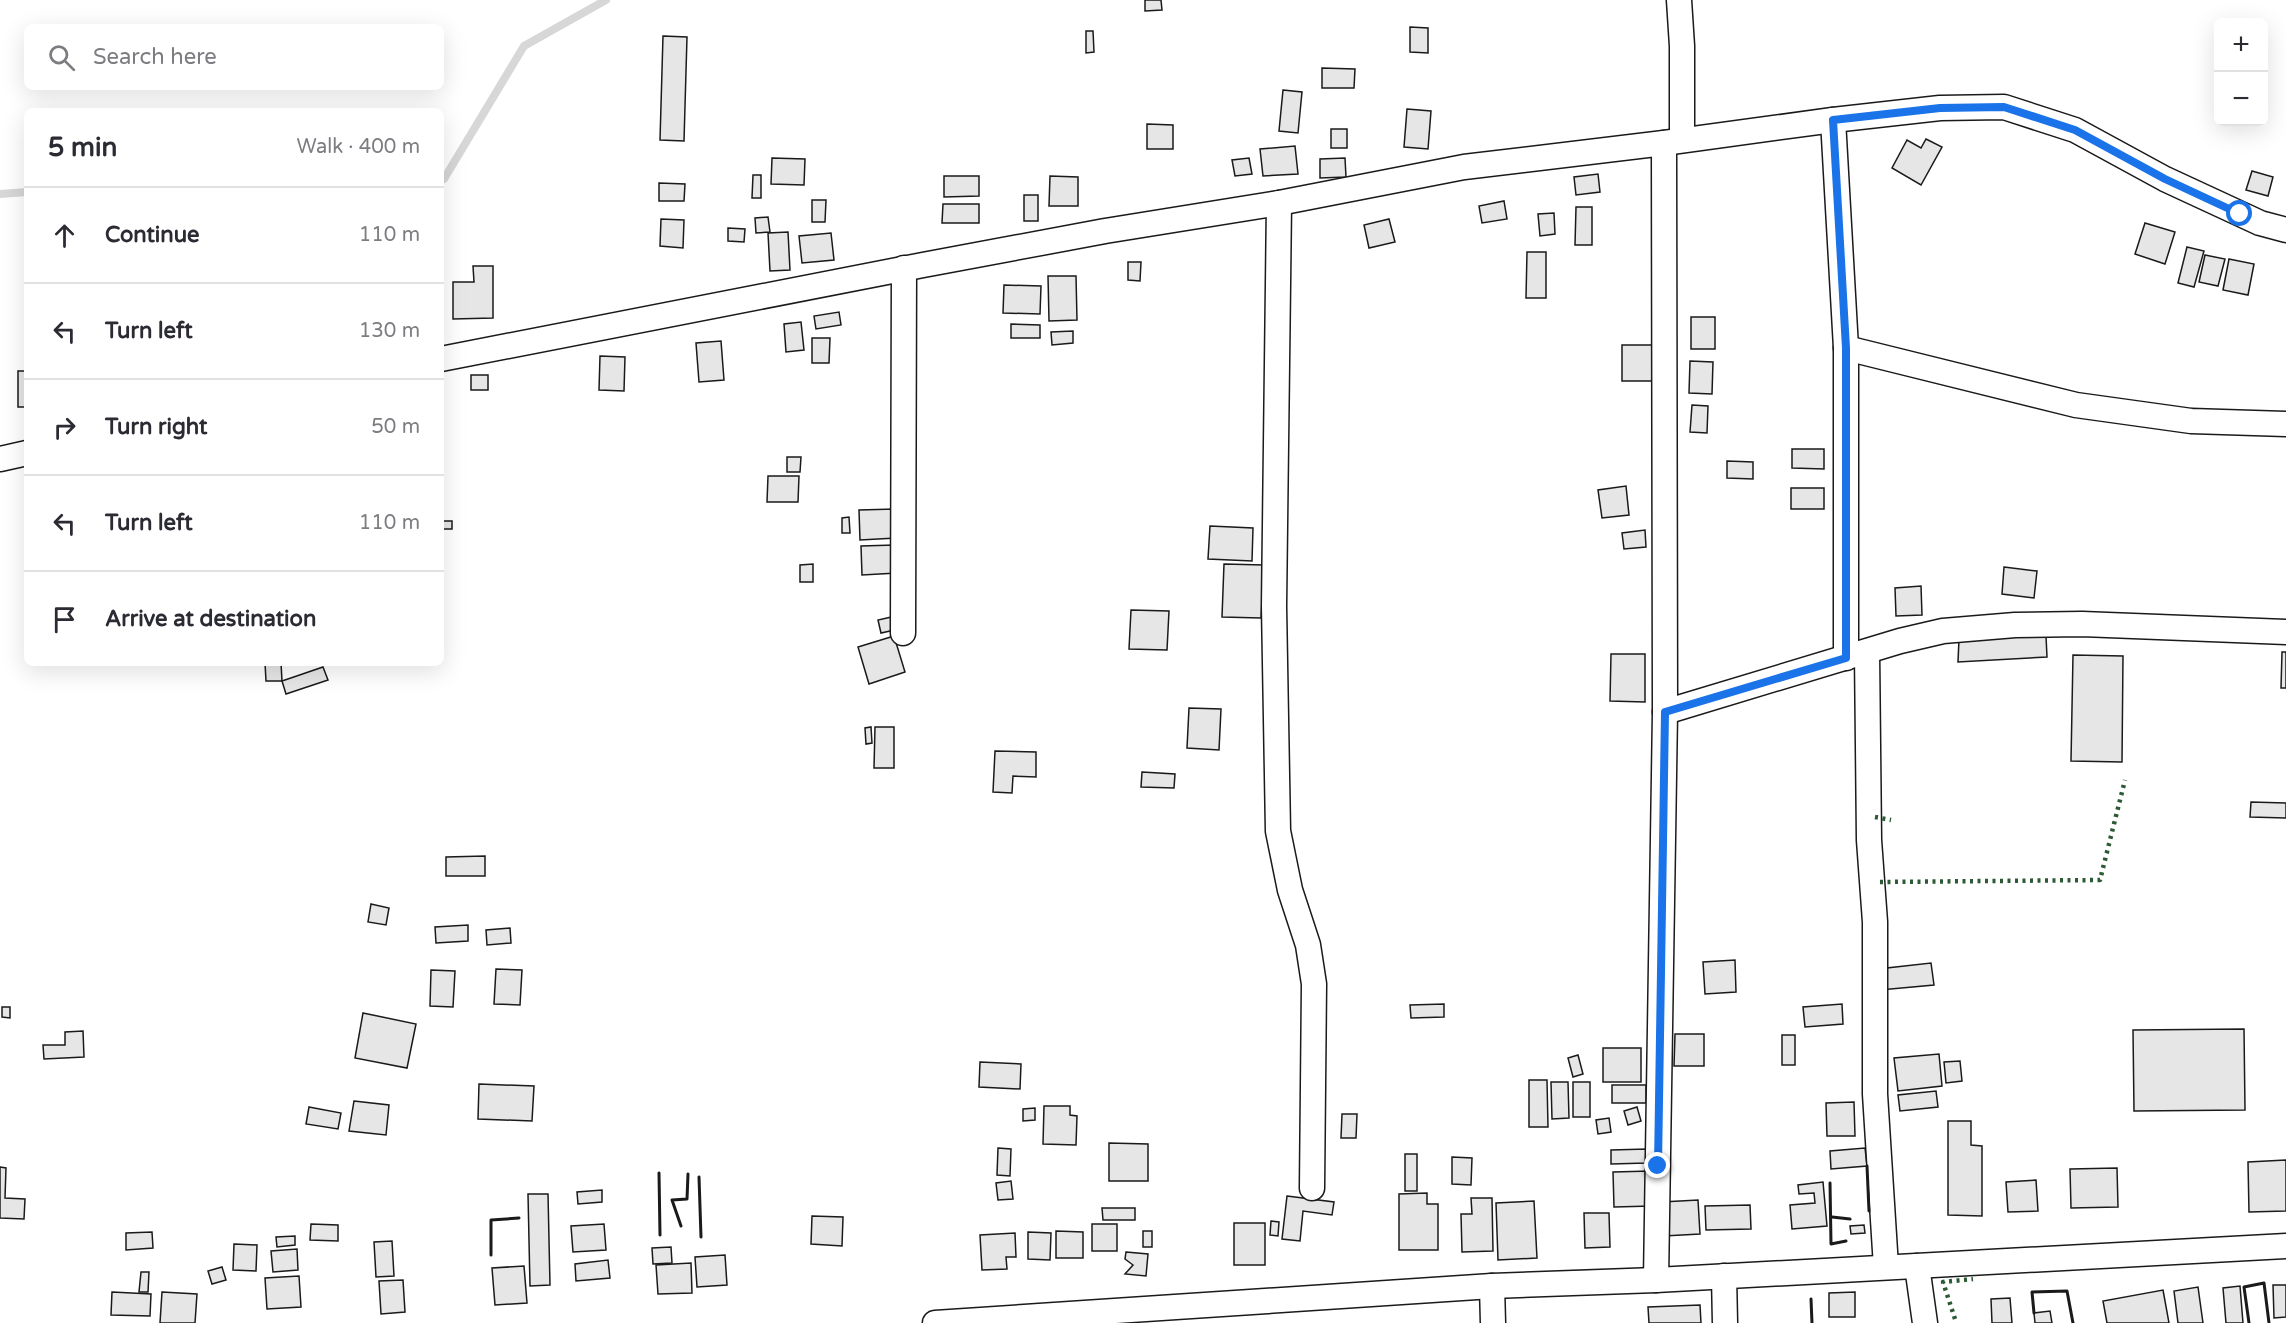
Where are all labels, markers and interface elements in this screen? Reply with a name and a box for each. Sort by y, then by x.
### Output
map controls [2214,18,2268,126]
button: + [2214,18,2268,72]
search box [24,24,444,90]
icon: search [45,41,78,74]
text: Search here [93,44,217,70]
button: − [2214,72,2268,126]
text: 5 min [48,132,117,163]
text: Walk · 400 m [297,135,420,159]
route start [2226,200,2252,226]
icon: ahead [48,219,81,252]
text: Continue [105,222,200,248]
text: 110 m [359,223,420,247]
icon: left [48,315,81,348]
text: Turn left [105,318,193,344]
text: 130 m [359,319,420,343]
icon: right [48,411,81,444]
text: Turn right [105,414,207,440]
text: 50 m [371,415,420,439]
icon: left [48,507,81,540]
text: Turn left [105,510,193,536]
text: 110 m [359,511,420,535]
icon: arrive [48,603,81,636]
text: Arrive at destination [105,606,316,632]
route end [1644,1152,1670,1178]

